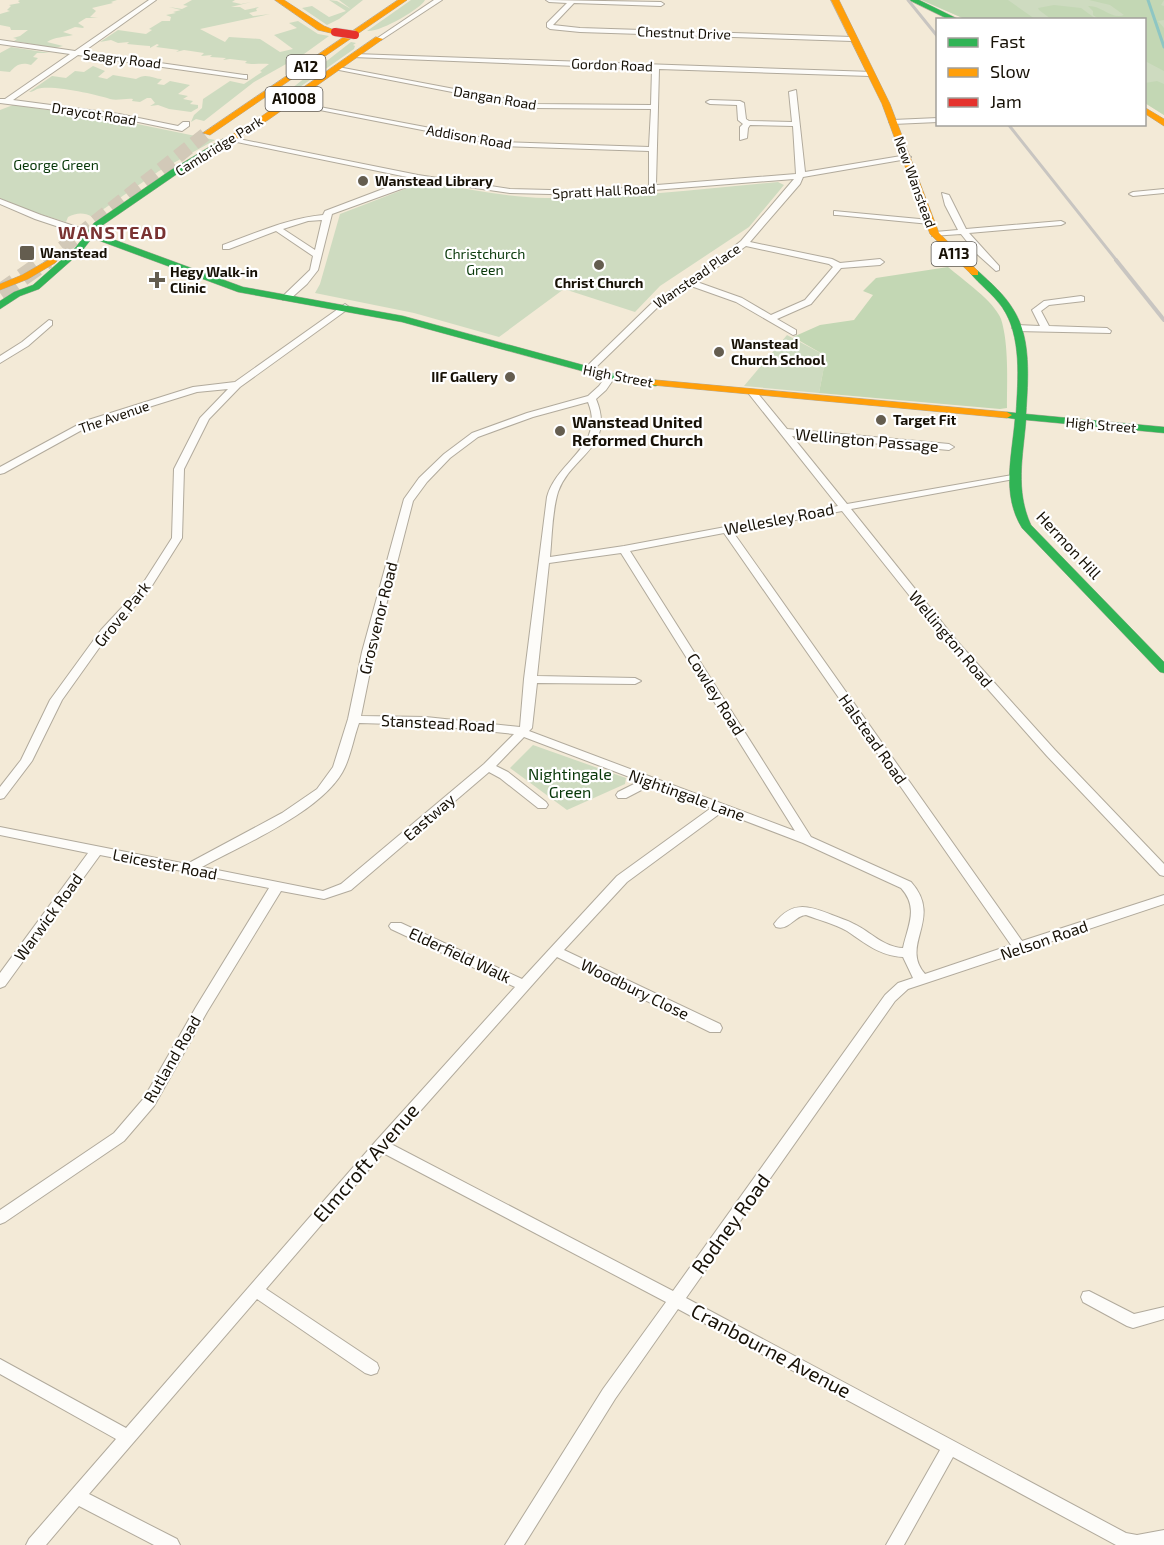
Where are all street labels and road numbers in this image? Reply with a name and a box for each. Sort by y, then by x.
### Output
street label: Chestnut Drive [637,22,731,43]
street label: Seagry Road [82,45,162,72]
road number: A12 [286,55,326,79]
street label: Gordon Road [571,55,653,74]
street label: Dangan Road [452,82,538,113]
road number: A1008 [266,87,322,111]
street label: Draycot Road [51,98,138,129]
street label: Cambridge Park [172,112,266,179]
street label: Addison Road [425,121,513,152]
street label: New Wanstead [891,134,940,230]
street label: Spratt Hall Road [552,179,656,202]
street label: Wanstead Place [650,239,743,312]
road number: A113 [932,242,976,266]
street label: High Street [582,360,654,391]
street label: The Avenue [76,397,151,437]
street label: High Street [1065,413,1137,436]
street label: Wellington Passage [795,424,940,455]
street label: Wellesley Road [722,499,835,538]
street label: Hermon Hill [1033,507,1106,583]
street label: Grosvenor Road [354,560,401,676]
street label: Grove Park [90,577,154,650]
street label: Wellington Road [906,587,997,691]
street label: Cowley Road [684,649,749,738]
street label: Halstead Road [835,690,911,787]
street label: Stanstead Road [380,710,496,735]
street label: Nightingale Lane [626,765,748,824]
street label: Eastway [399,789,459,844]
street label: Leicester Road [111,844,219,883]
street label: Warwick Road [9,869,86,964]
street label: Nelson Road [997,916,1090,963]
street label: Elderfield Walk [406,923,514,986]
street label: Woodbury Close [578,954,693,1023]
street label: Rutland Road [139,1012,204,1106]
street label: Elmcroft Avenue [307,1098,423,1227]
street label: Rodney Road [686,1169,775,1278]
street label: Cranbourne Avenue [687,1298,855,1402]

